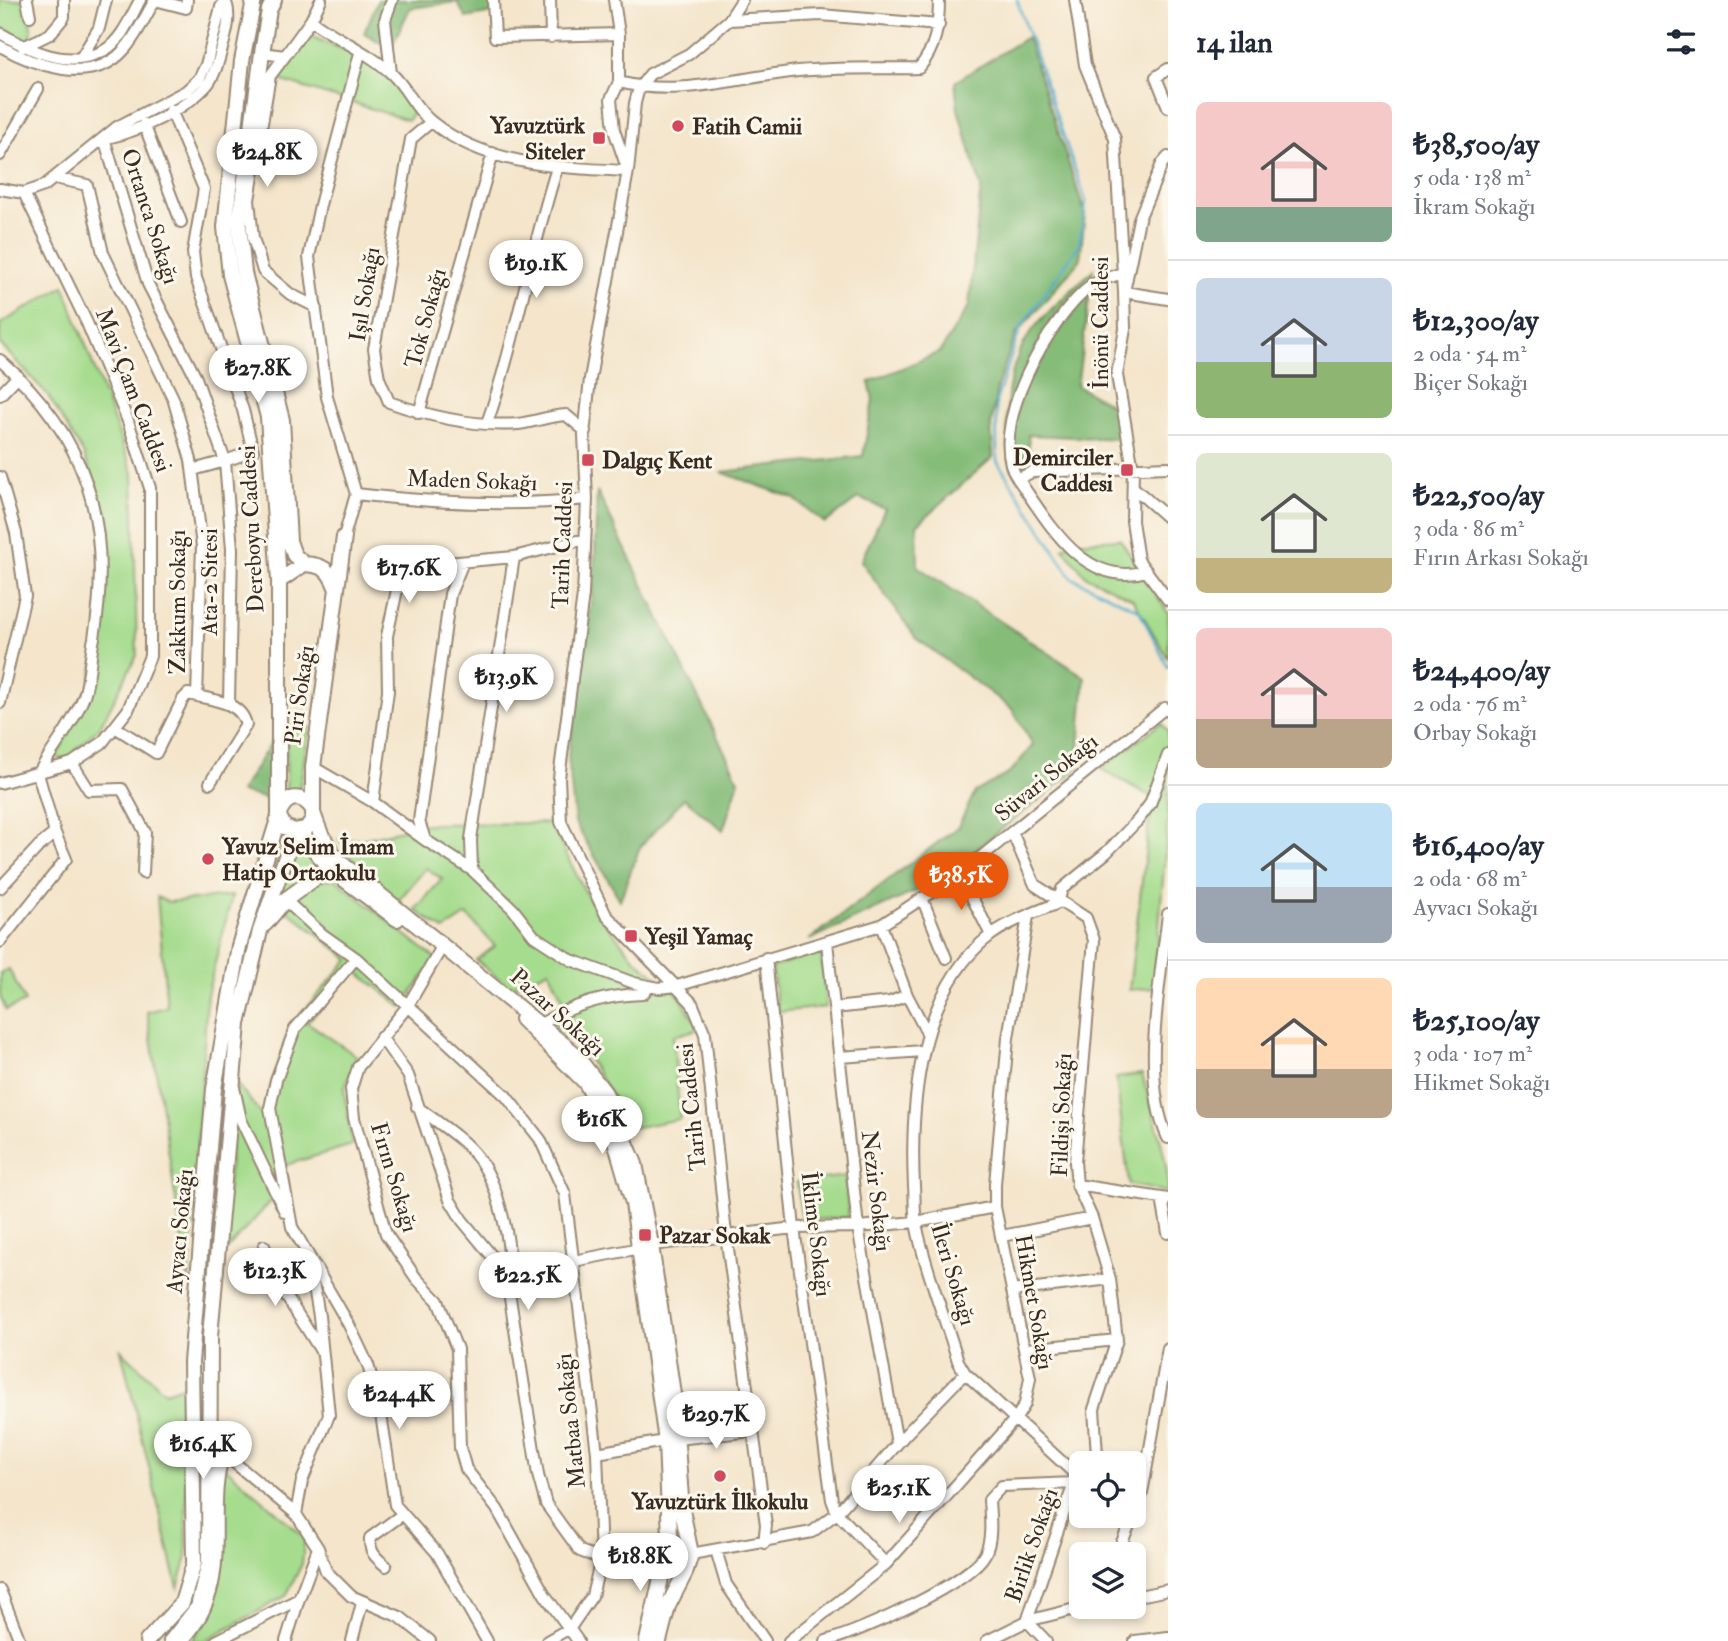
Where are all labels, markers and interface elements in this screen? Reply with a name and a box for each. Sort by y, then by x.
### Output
icon: filters [1662,23,1700,61]
text: 14 ilan [1196,24,1273,61]
place label: Yavuztürk Siteler [489,111,586,166]
place label: Fatih Camii [692,112,802,141]
marker: Fatih Camii [670,118,686,134]
text: ₺38,500/ay [1413,126,1539,163]
pin: ₺24.8K [210,130,324,189]
marker: Yavuztürk Siteler [591,130,607,146]
icon: home [1252,130,1336,214]
text: ₺24.8K [232,137,302,166]
street label: Ortanca Sokağı [115,145,186,288]
text: 5 oda · 138 m² [1413,163,1531,192]
text: İkram Sokağı [1413,192,1536,221]
pin: ₺19.1K [479,240,593,300]
street label: Işıl Sokağı [343,245,386,344]
text: ₺19.1K [505,248,567,277]
street label: İnönü Caddesi [1086,256,1115,390]
street label: Tok Sokağı [398,265,453,371]
text: ₺12,300/ay [1413,302,1539,339]
street label: Mavi Çam Caddesi [89,304,178,476]
icon: home [1252,306,1336,390]
text: 2 oda · 54 m² [1413,339,1527,368]
pin: ₺27.8K [201,346,315,405]
text: ₺27.8K [225,353,291,382]
text: Biçer Sokağı [1413,368,1528,397]
place label: Demirciler Caddesi [1013,443,1113,498]
street label: Dereboyu Caddesi [233,444,270,614]
place label: Dalgıç Kent [602,446,713,476]
marker: Dalgıç Kent [580,452,596,468]
marker: Demirciler Caddesi [1119,462,1135,478]
street label: Maden Sokağı [406,464,538,497]
text: ₺22,500/ay [1413,477,1544,514]
street label: Tarih Caddesi [546,481,579,610]
icon: home [1252,481,1336,565]
text: 3 oda · 86 m² [1413,514,1524,543]
street label: Ata-2 Sitesi [195,528,224,637]
street label: Zakkum Sokağı [163,530,192,674]
text: Fırın Arkası Sokağı [1413,543,1589,572]
pin: ₺17.6K [352,546,466,605]
text: ₺17.6K [377,553,441,582]
street label: Piri Sokağı [278,643,321,747]
text: ₺24,400/ay [1413,652,1550,689]
pin: ₺13.9K [449,654,563,714]
icon: home [1252,656,1336,740]
text: ₺13.9K [475,662,537,691]
text: 2 oda · 76 m² [1413,689,1527,718]
text: Orbay Sokağı [1413,718,1537,747]
street label: Süvari Sokağı [989,727,1104,828]
text: ₺16,400/ay [1413,827,1544,864]
icon: home [1252,831,1336,915]
place label: Yavuz Selim İmam Hatip Ortaokulu [221,832,394,888]
marker: Yavuz Selim İmam Hatip Ortaokulu [200,851,216,867]
pin: ₺38.5K [904,852,1018,912]
text: ₺38.5K [929,860,993,889]
text: 2 oda · 68 m² [1413,864,1527,893]
text: Ayvacı Sokağı [1413,893,1538,922]
place label: Yeşil Yamaç [644,922,754,951]
marker: Yeşil Yamaç [623,928,639,944]
street label: Pazar Sokağı [504,962,611,1063]
text: ₺25,100/ay [1413,1002,1539,1039]
icon: home [1252,1006,1336,1090]
text: 3 oda · 107 m² [1413,1039,1532,1068]
street label: Tarih Caddesi [670,1042,713,1172]
street label: Fildişi Sokağı [1045,1052,1078,1178]
text: Hikmet Sokağı [1413,1068,1550,1097]
pin: ₺16K [561,1096,643,1156]
text: ₺16K [578,1104,626,1133]
street label: Fırın Sokağı [364,1119,425,1236]
street label: Nezir Sokağı [855,1129,898,1253]
street label: Ayvacı Sokağı [160,1167,199,1296]
street label: İklime Sokağı [794,1170,839,1298]
street label: İleri Sokağı [924,1219,983,1329]
place label: Pazar Sokak [659,1221,771,1250]
marker: Pazar Sokak [637,1227,653,1243]
street label: Hikmet Sokağı [1008,1232,1061,1372]
pin: ₺12.3K [218,1248,332,1308]
pin: ₺22.5K [471,1252,585,1312]
text: ₺12.3K [244,1256,306,1285]
text: ₺22.5K [495,1260,561,1289]
street label: Matbaa Sokağı [549,1352,592,1490]
pin: ₺24.4K [342,1372,456,1431]
text: ₺24.4K [364,1379,434,1408]
pin: ₺29.7K [659,1392,773,1451]
text: ₺29.7K [683,1399,749,1428]
pin: ₺16.4K [146,1422,260,1481]
text: ₺16.4K [170,1429,236,1458]
map controls [1069,1451,1146,1619]
button: locate [1069,1451,1146,1528]
pin: ₺25.1K [842,1466,956,1525]
marker: Yavuztürk İlkokulu [712,1468,728,1484]
text: ₺25.1K [867,1473,931,1502]
street label: Birlik Sokağı [998,1484,1065,1606]
place label: Yavuztürk İlkokulu [631,1487,808,1516]
pin: ₺18.8K [583,1534,697,1593]
text: ₺18.8K [608,1541,672,1570]
button: layers [1069,1542,1146,1619]

